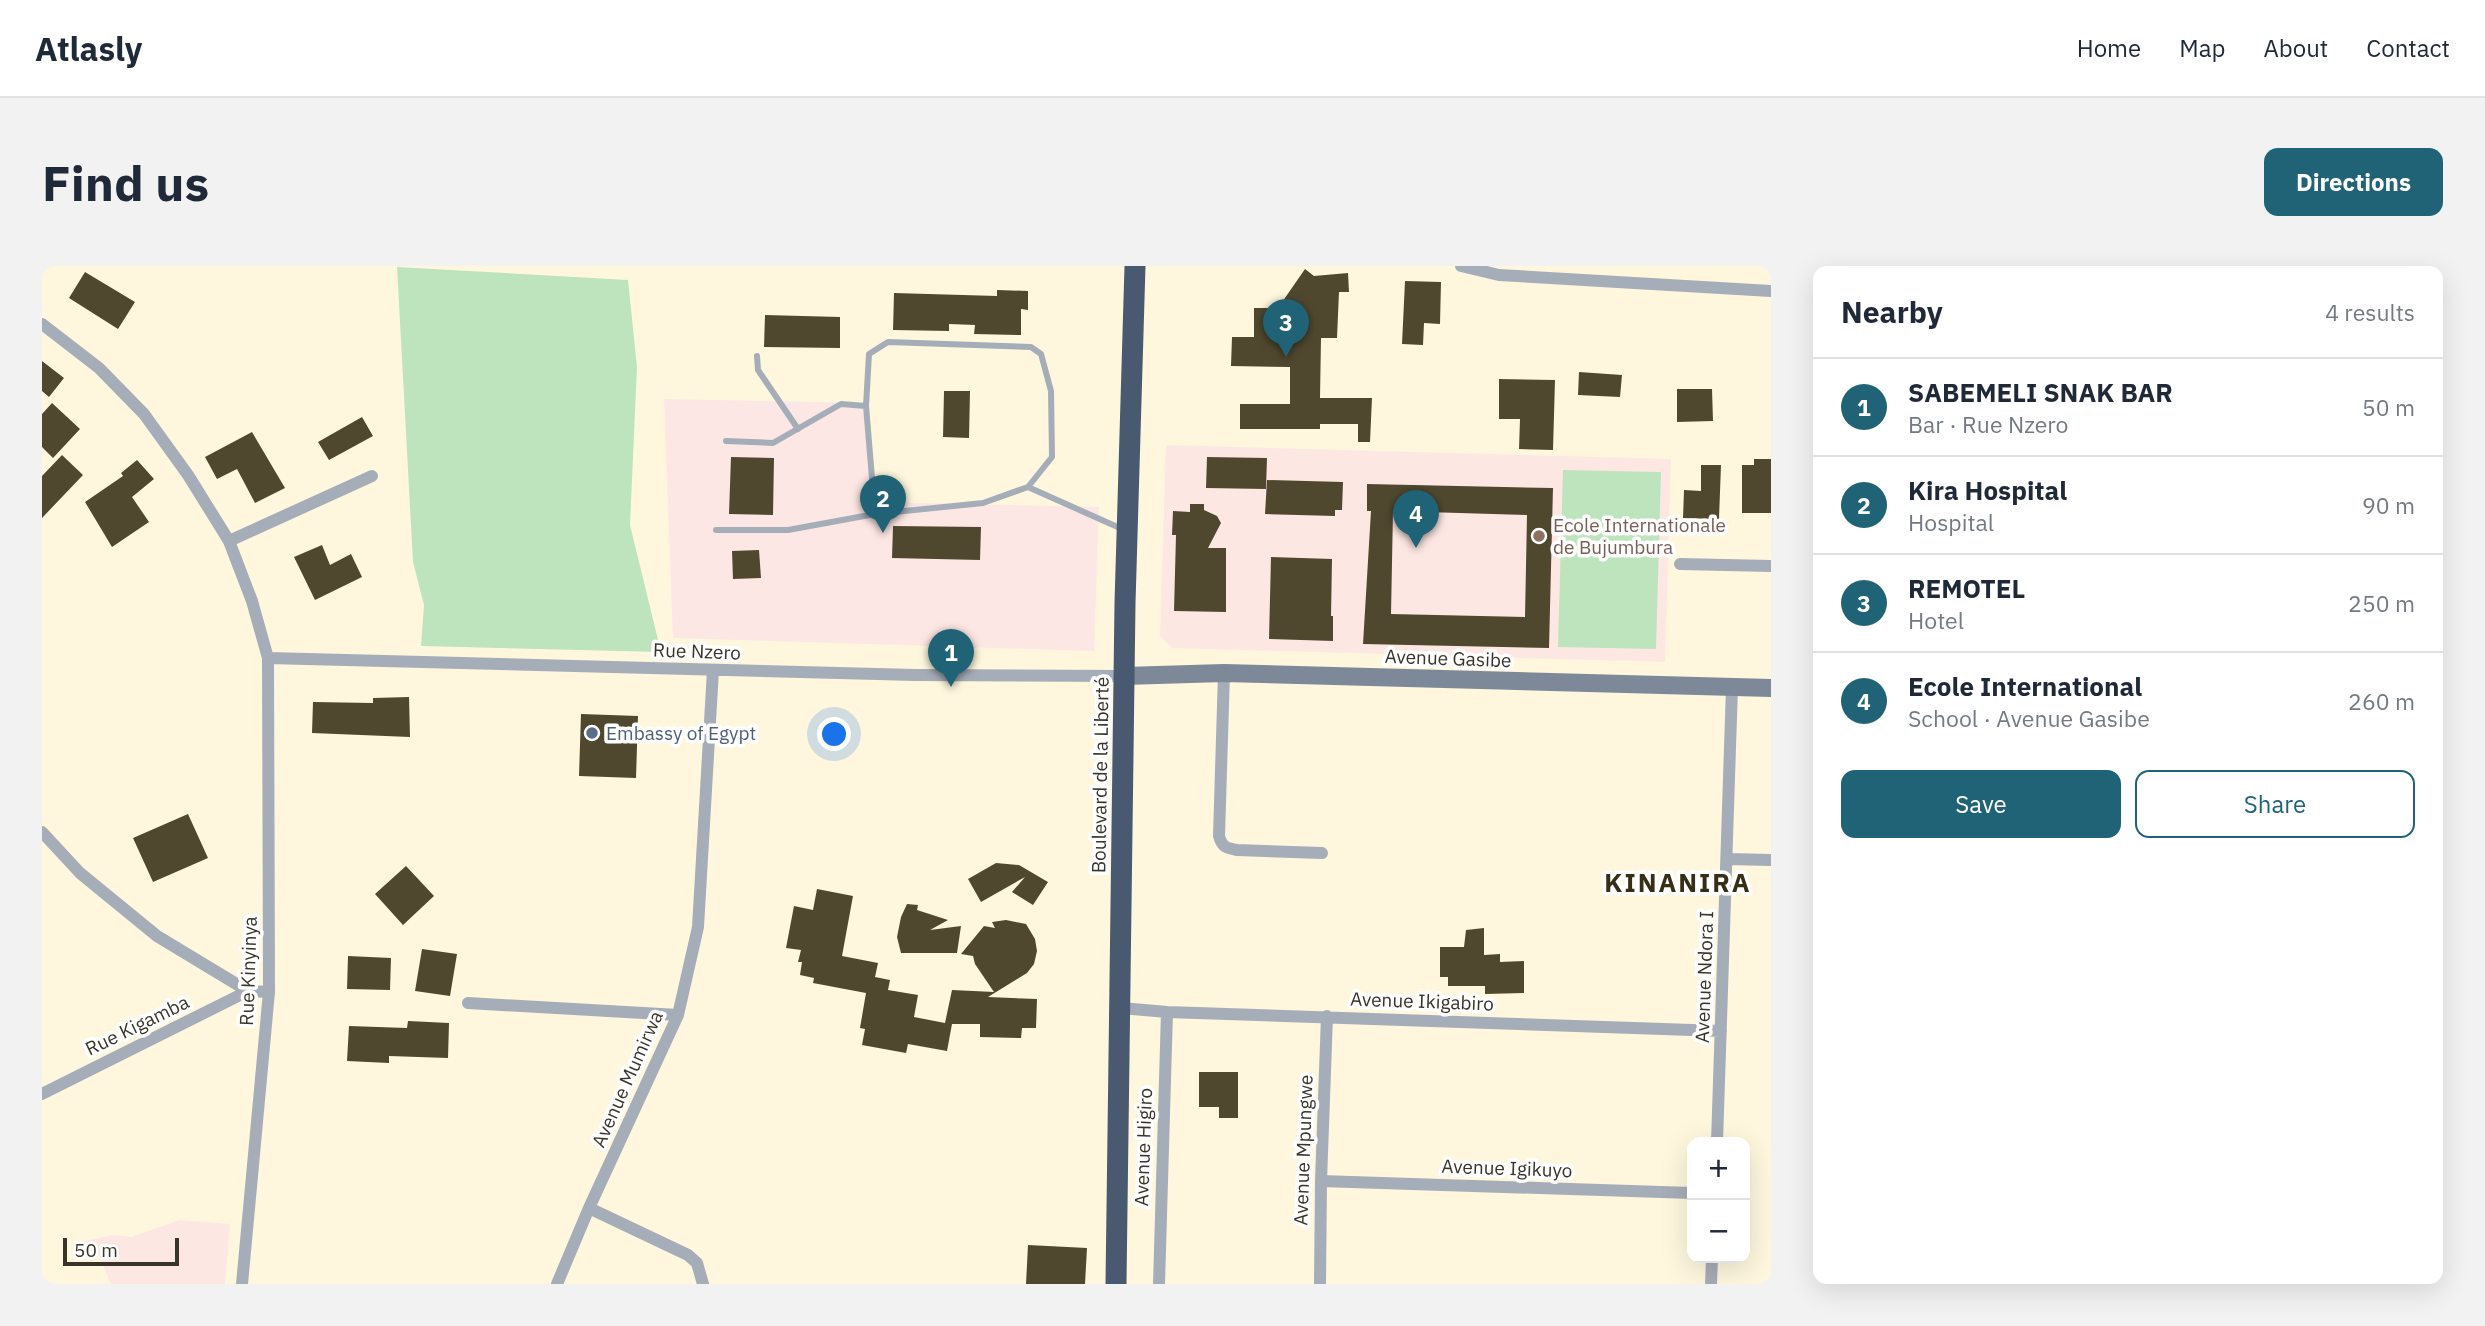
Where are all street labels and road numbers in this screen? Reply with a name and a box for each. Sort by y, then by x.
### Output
street label: Rue Nzero [653,637,741,665]
street label: Avenue Gasibe [1384,644,1512,672]
street label: Boulevard de la Liberté [1086,677,1114,873]
street label: Avenue Ndora I [1690,911,1718,1043]
street label: Rue Kinyinya [234,916,262,1026]
street label: Avenue Ikigabiro [1350,986,1494,1016]
street label: Rue Kigamba [81,990,193,1060]
street label: Avenue Mumirwa [586,1007,668,1151]
street label: Avenue Mpungwe [1288,1074,1318,1226]
street label: Avenue Higiro [1129,1087,1157,1207]
street label: Avenue Igikuyo [1441,1154,1573,1182]

